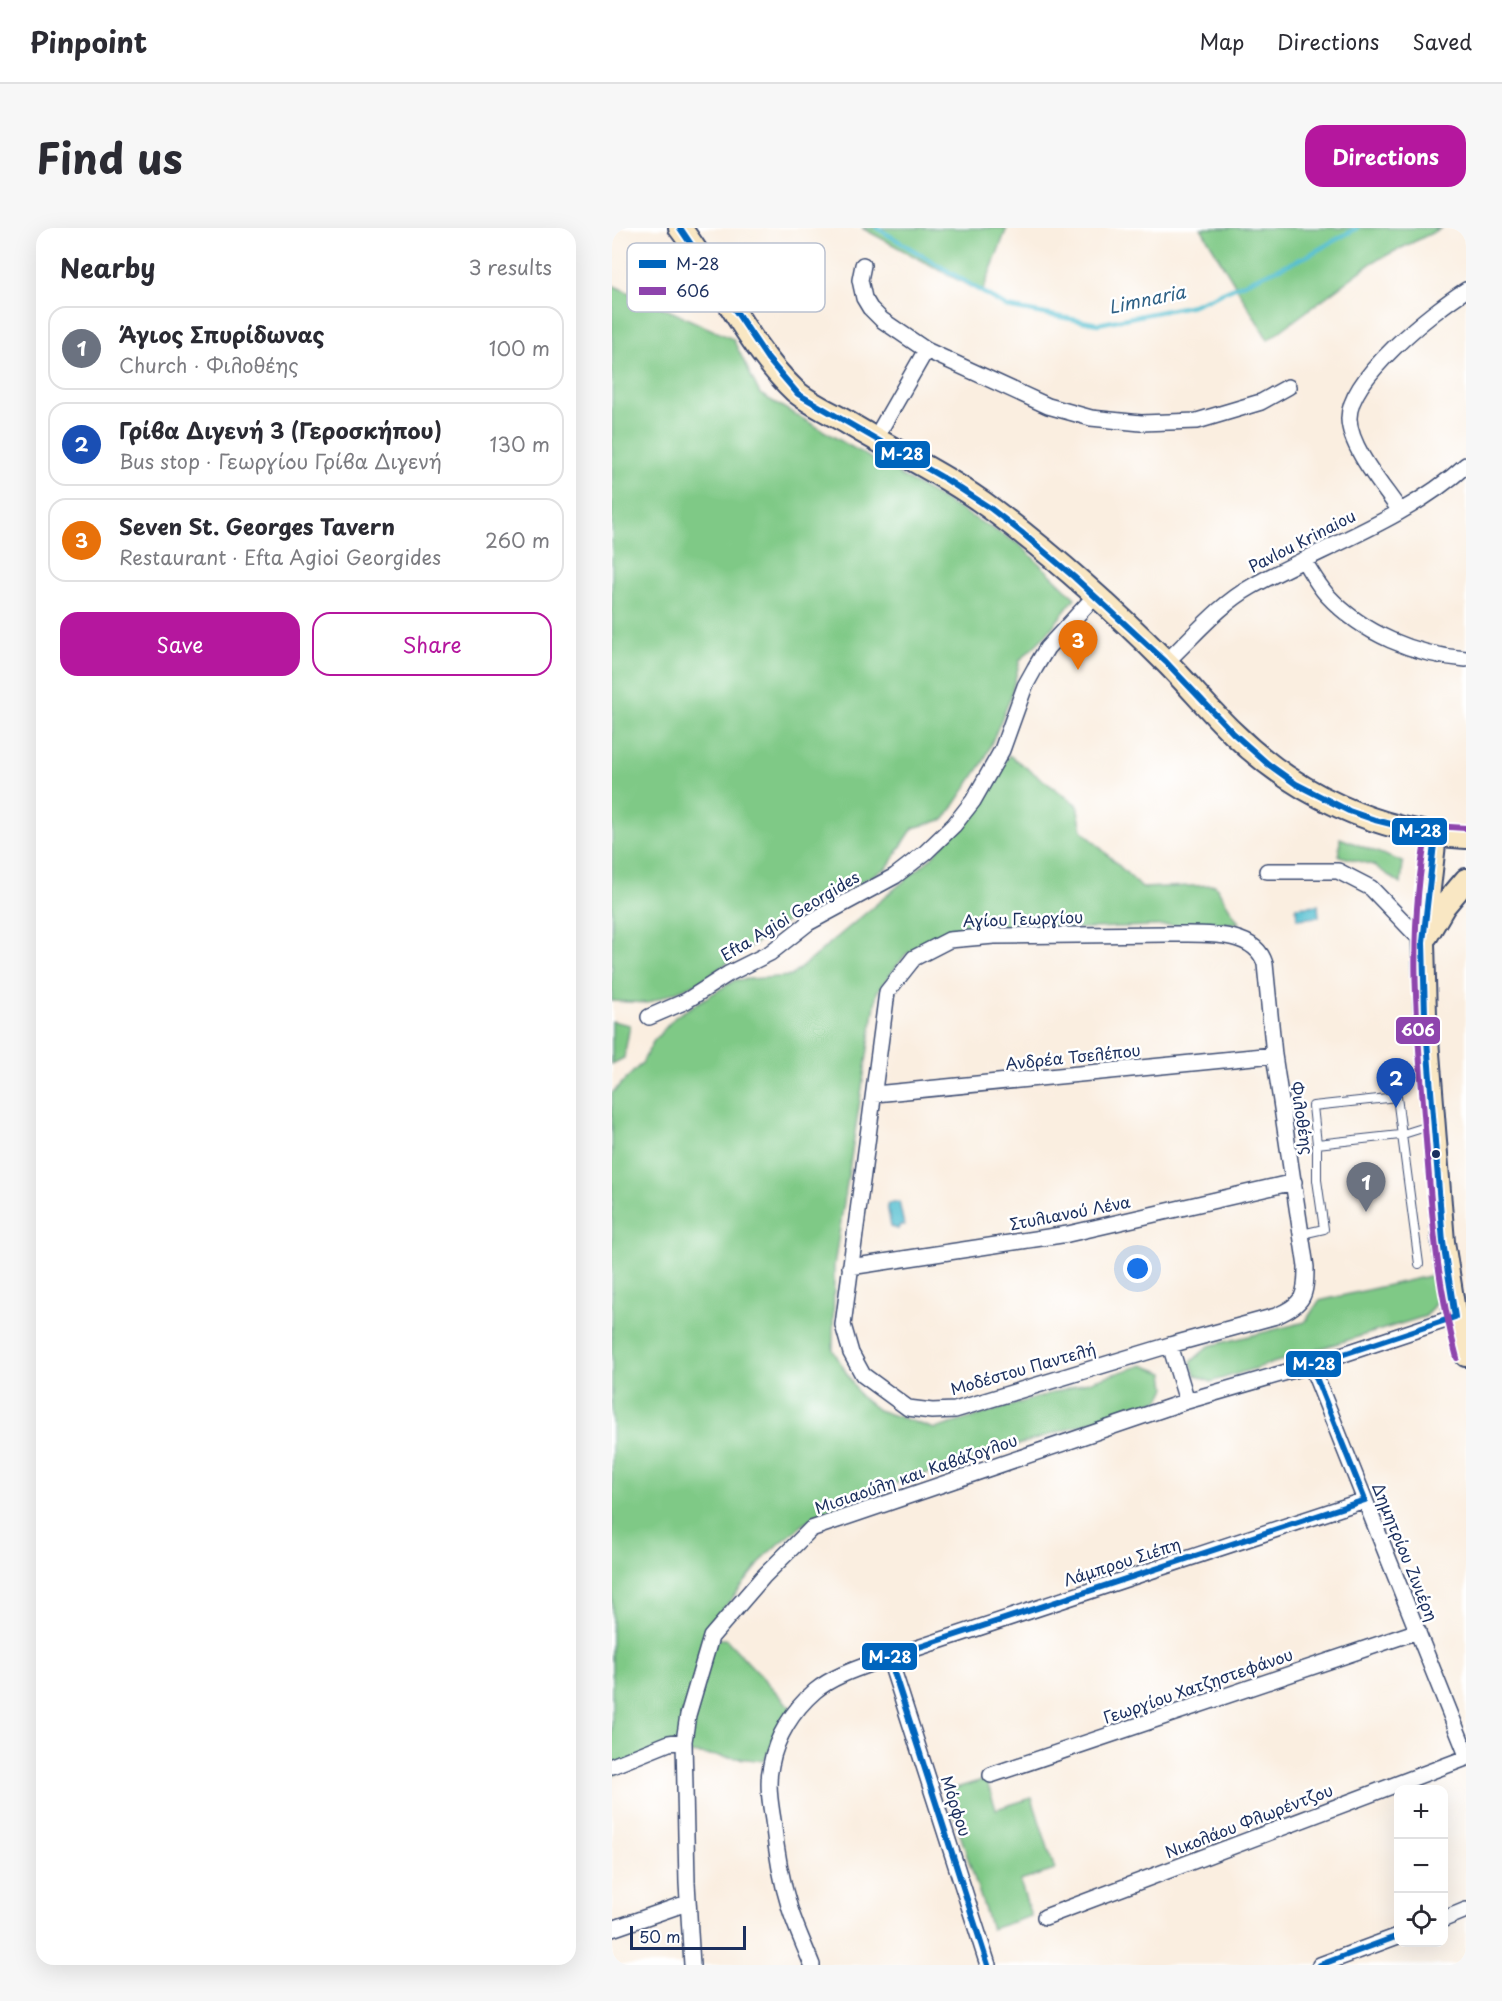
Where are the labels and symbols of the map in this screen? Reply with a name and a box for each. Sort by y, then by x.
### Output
legend [627,243,825,312]
text: M-28 [676,251,720,275]
water label: Limnaria [1106,277,1188,320]
text: 606 [676,278,709,302]
line badge: M-28 [874,440,931,469]
text: M-28 [880,441,924,465]
street label: Pavlou Krinaiou [1244,503,1359,577]
pin: 3 [1058,620,1098,670]
line badge: M-28 [1391,817,1448,846]
text: M-28 [1398,818,1442,842]
street label: Efta Agioi Georgides [716,864,863,966]
street label: Αγίου Γεωργίου [962,904,1084,932]
line badge: 606 [1395,1016,1441,1045]
text: 606 [1401,1017,1435,1041]
street label: Ανδρέα Τσελέπου [1004,1037,1142,1075]
pin: 2 [1376,1058,1416,1108]
street label: Φιλοθέης [1285,1079,1321,1156]
unlabelled marker [1430,1148,1442,1160]
pin: 1 [1346,1162,1386,1212]
street label: Στυλιανού Λένα [1007,1188,1133,1236]
your location [1123,1254,1152,1283]
street label: Μοδέστου Παντελή [947,1336,1098,1400]
line badge: M-28 [1285,1350,1342,1378]
text: M-28 [1292,1351,1336,1375]
street label: Μισιαούλη και Καβάζογλου [811,1427,1020,1519]
street label: Δημητρίου Ζινιέρη [1367,1479,1445,1624]
street label: Λάμπρου Σιέπη [1060,1531,1183,1591]
street label: Γεωργίου Χατζηστεφάνου [1100,1641,1296,1729]
line badge: M-28 [861,1642,918,1671]
text: M-28 [868,1644,912,1668]
street label: Μόρφου [936,1772,978,1839]
street label: Νικολάου Φλωρέντζου [1161,1777,1336,1863]
scale bar [630,1923,746,1950]

